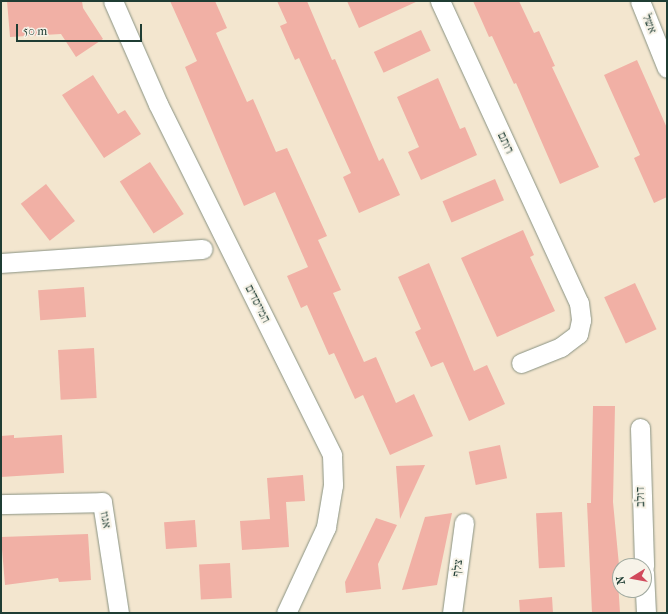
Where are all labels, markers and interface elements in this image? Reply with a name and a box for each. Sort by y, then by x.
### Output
street label: אשל [639,12,659,36]
scale bar [18,16,144,42]
text: 50 m [23,24,47,38]
street label: רותם [494,130,516,156]
street label: המייסדים [241,283,273,325]
street label: דולב [634,487,648,507]
street label: אגוז [96,510,114,530]
street label: צלף [450,558,466,578]
north arrow [612,558,652,598]
text: N [614,575,628,586]

